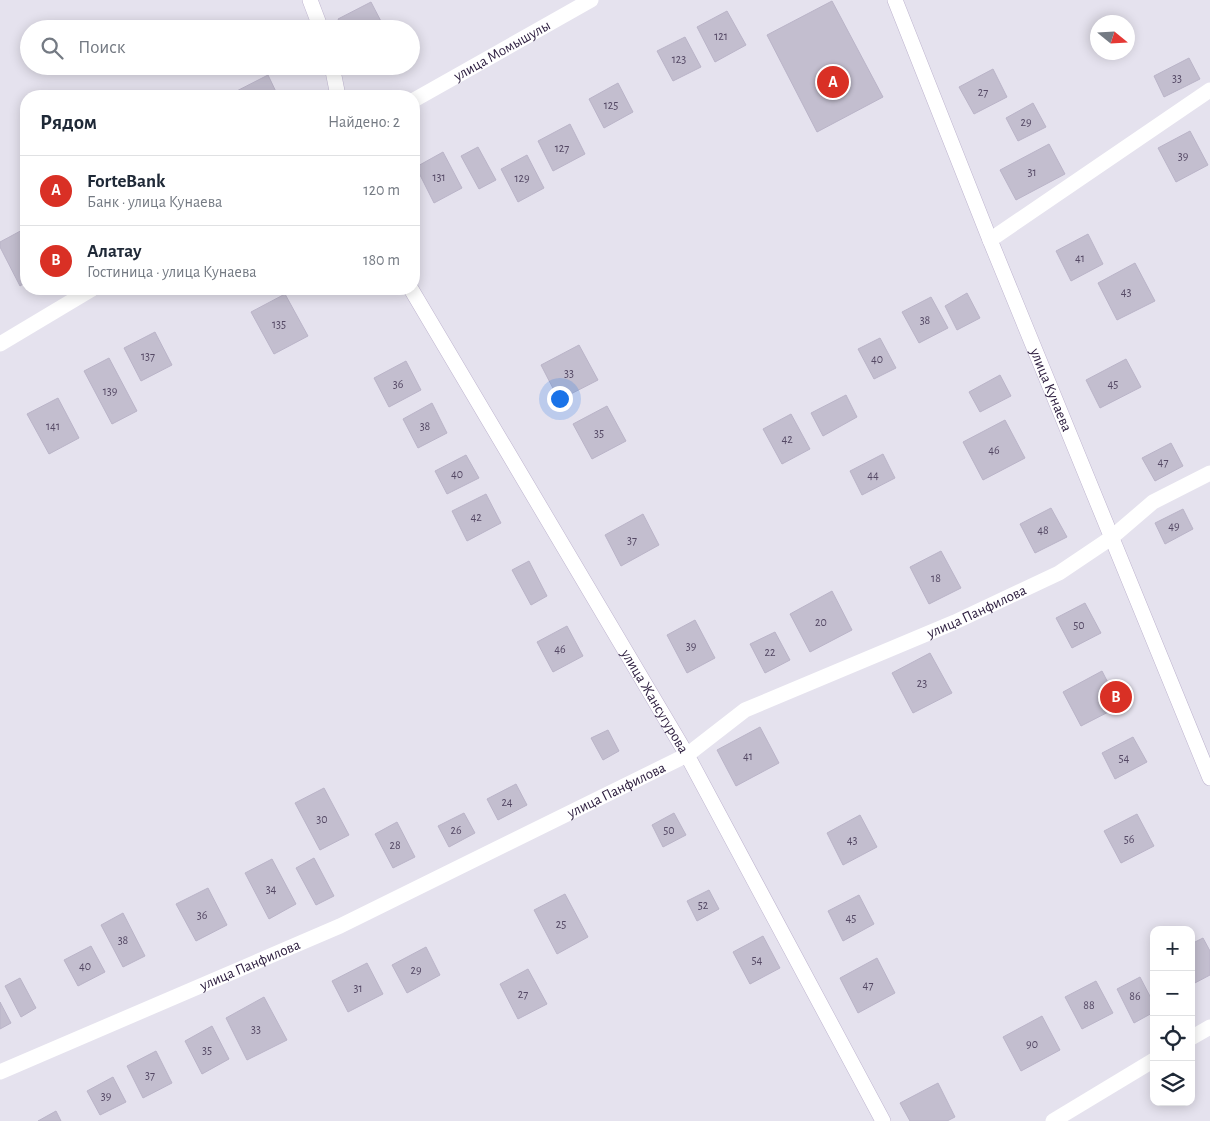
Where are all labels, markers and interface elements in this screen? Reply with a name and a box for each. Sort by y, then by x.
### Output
north arrow [1090,15,1135,60]
street label: улица Момышулы [450,18,553,84]
search box [20,20,420,75]
house number: 121 [714,30,728,42]
icon: search [38,34,66,62]
text: Поиск [78,38,125,57]
house number: 123 [672,53,686,65]
pin: A [817,63,849,101]
house number: 33 [1172,72,1182,84]
house number: 27 [978,86,988,98]
house number: 125 [604,99,618,111]
text: Рядом [40,112,97,133]
text: Найдено: 2 [328,114,400,130]
house number: 29 [1020,116,1032,128]
house number: 127 [555,142,569,154]
house number: 39 [1178,150,1189,162]
house number: 31 [1027,166,1037,178]
house number: 131 [432,171,446,183]
text: ForteBank [87,172,165,191]
house number: 129 [514,172,530,184]
text: A [51,182,61,198]
text: 120 m [363,182,400,198]
text: Банк · улица Кунаева [87,194,222,210]
text: Алатау [87,242,142,261]
text: B [51,252,61,268]
text: 180 m [363,252,400,268]
house number: 41 [1075,252,1085,264]
text: Гостиница · улица Кунаева [87,264,257,280]
house number: 43 [1121,286,1131,298]
house number: 38 [920,314,931,326]
house number: 135 [272,318,286,330]
street label: улица Кунаева [1027,345,1075,434]
house number: 137 [141,350,155,362]
house number: 40 [871,353,883,365]
house number: 33 [564,367,574,379]
house number: 36 [393,378,404,390]
house number: 45 [1108,378,1118,390]
house number: 139 [103,385,118,397]
your location [547,386,573,412]
house number: 141 [46,420,60,432]
house number: 38 [420,420,431,432]
house number: 35 [594,427,604,439]
house number: 42 [781,433,793,445]
house number: 46 [988,444,1000,456]
house number: 47 [1158,456,1168,468]
house number: 40 [451,468,463,480]
house number: 44 [867,469,879,481]
house number: 42 [470,511,482,523]
house number: 49 [1168,520,1180,532]
house number: 48 [1037,524,1049,536]
house number: 37 [627,534,637,546]
house number: 18 [931,572,941,584]
street label: улица Панфилова [924,582,1029,641]
house number: 20 [815,616,827,628]
house number: 50 [1073,619,1085,631]
house number: 39 [686,640,697,652]
house number: 46 [554,643,566,655]
street label: улица Жансугурова [618,646,691,756]
house number: 22 [765,646,776,658]
house number: 23 [917,677,927,689]
pin: B [1100,678,1132,716]
house number: 41 [743,750,753,762]
house number: 54 [1119,752,1130,764]
street label: улица Панфилова [564,760,668,821]
house number: 24 [501,796,513,808]
house number: 30 [316,813,328,825]
house number: 26 [450,824,462,836]
house number: 50 [663,824,675,836]
house number: 56 [1124,833,1135,845]
house number: 43 [847,834,857,846]
house number: 28 [389,839,401,851]
house number: 34 [266,883,277,895]
house number: 52 [698,899,709,911]
house number: 36 [197,909,208,921]
house number: 45 [846,912,856,924]
house number: 25 [556,918,566,930]
map controls [1150,926,1195,1106]
button: + [1150,926,1195,971]
house number: 38 [118,934,129,946]
street label: улица Панфилова [197,937,303,994]
house number: 54 [752,954,763,966]
house number: 40 [79,960,91,972]
house number: 29 [410,964,422,976]
button: − [1150,971,1195,1016]
house number: 47 [863,979,873,991]
house number: 31 [353,982,363,994]
house number: 27 [518,988,528,1000]
house number: 86 [1129,990,1141,1002]
house number: 88 [1083,999,1095,1011]
button: locate [1150,1016,1195,1061]
house number: 33 [251,1023,261,1035]
house number: 90 [1026,1038,1038,1050]
house number: 35 [202,1044,212,1056]
button: layers [1150,1061,1195,1106]
house number: 37 [145,1069,155,1081]
house number: 39 [101,1090,112,1102]

